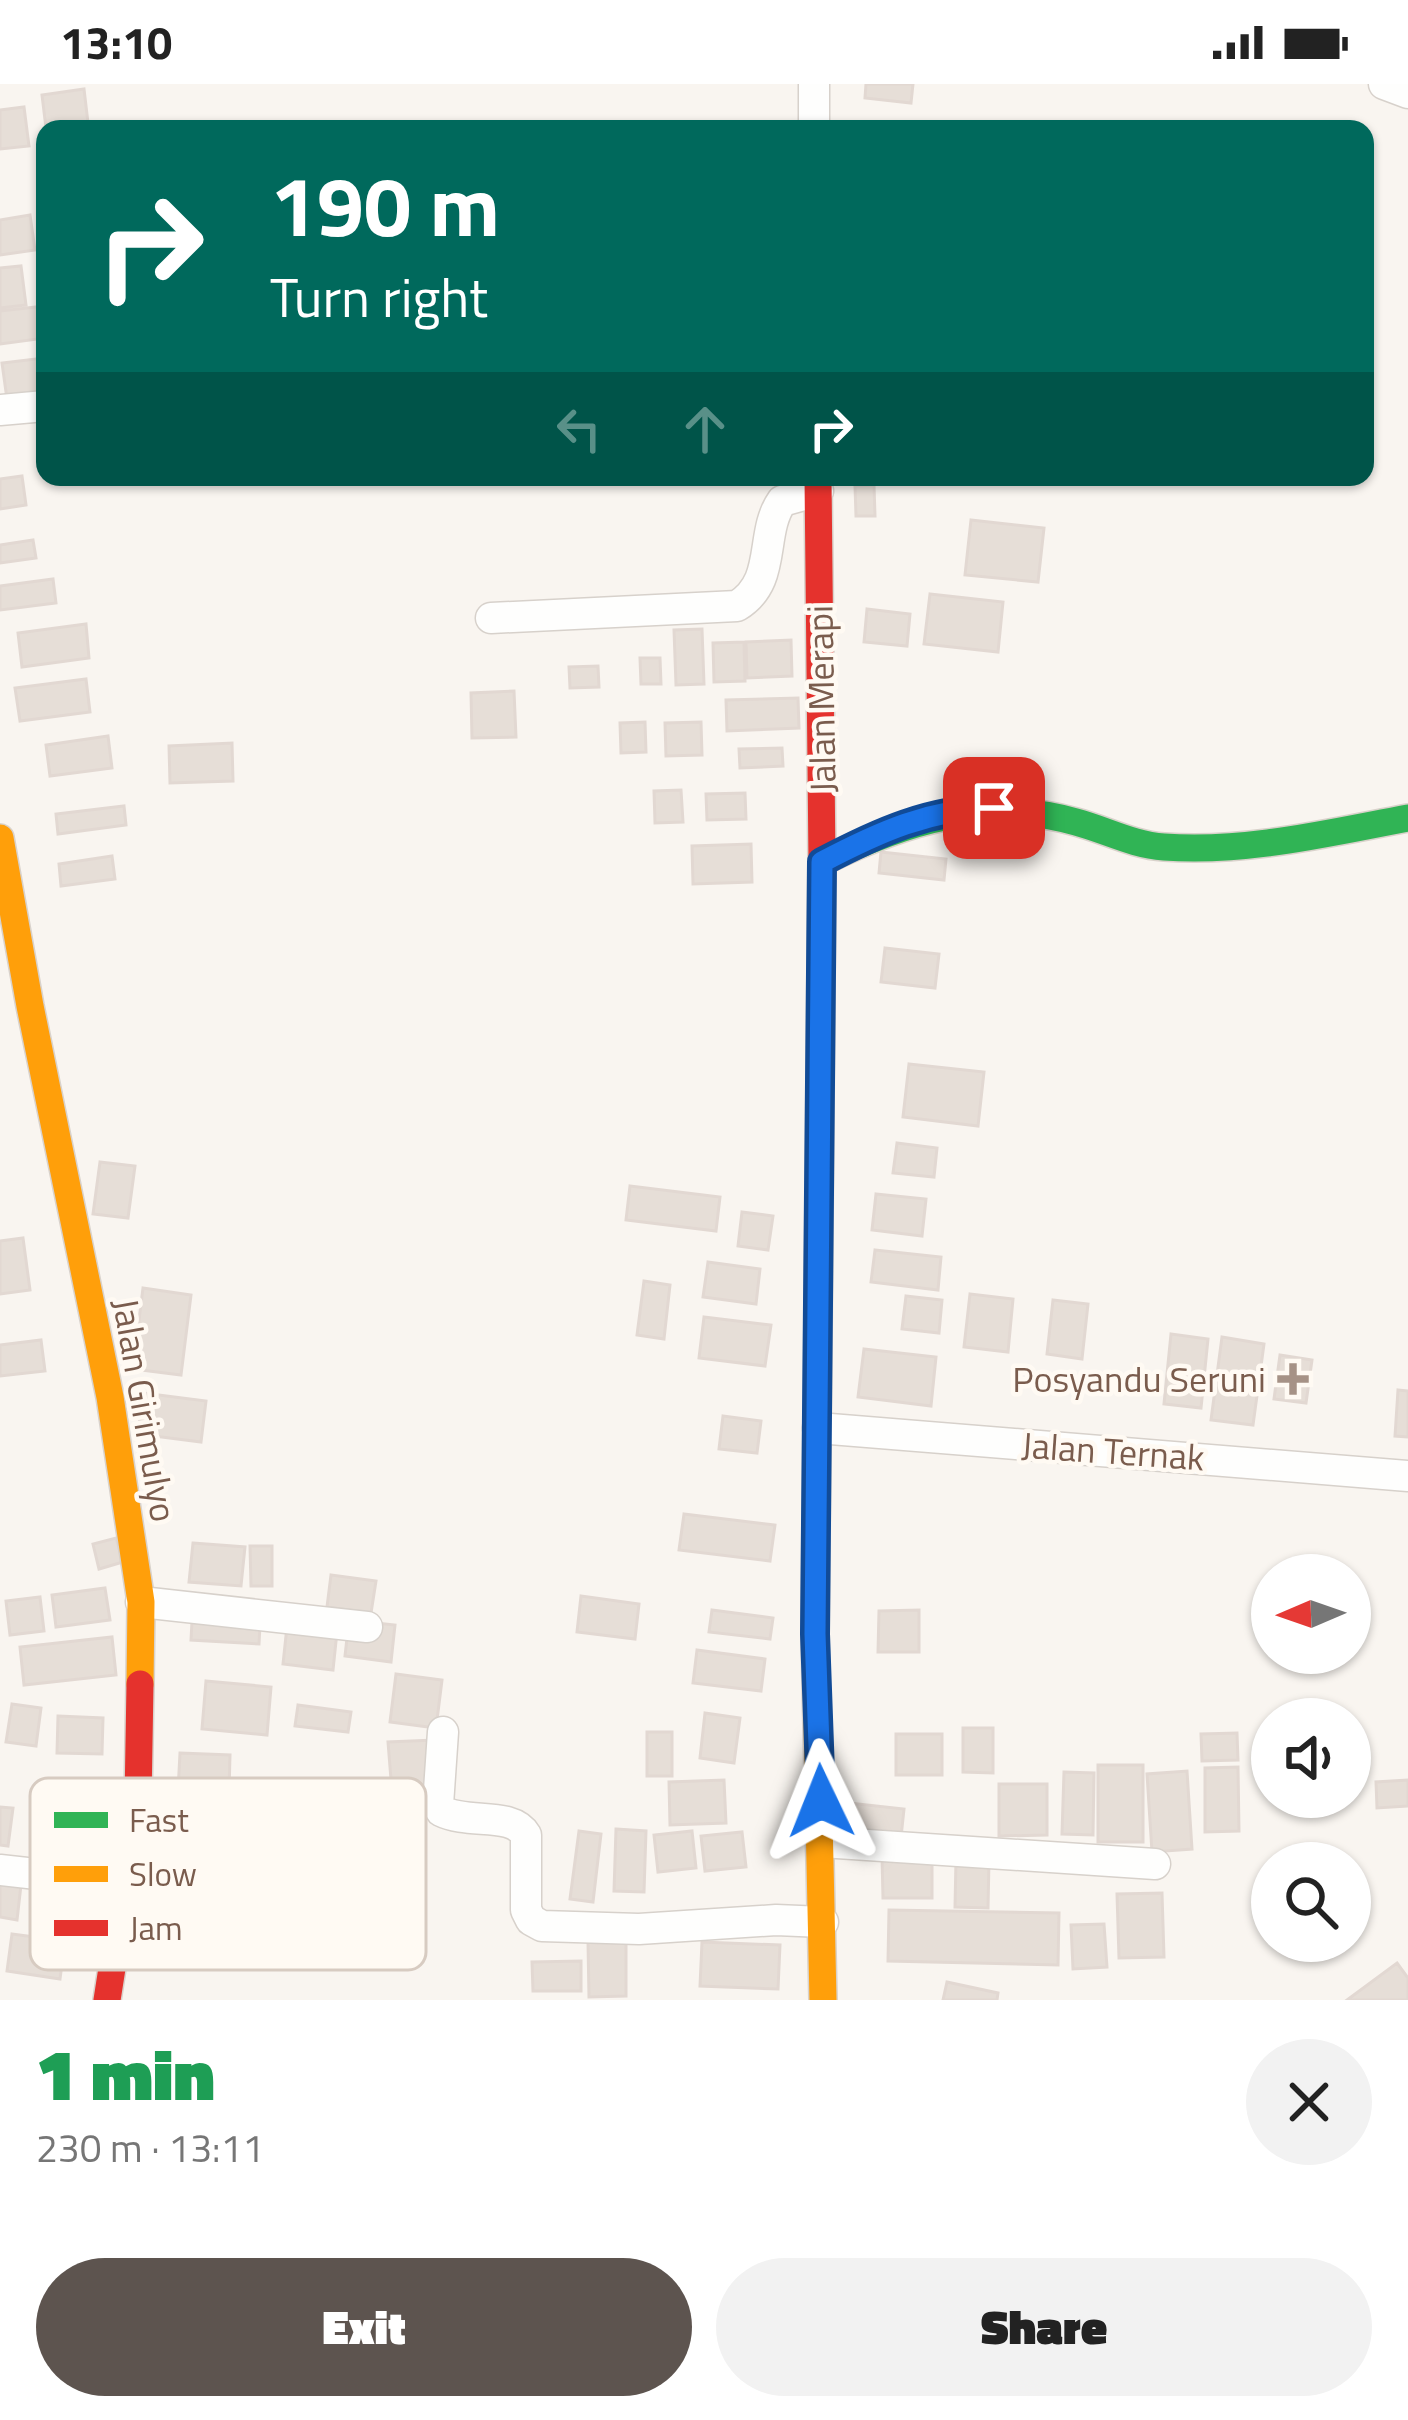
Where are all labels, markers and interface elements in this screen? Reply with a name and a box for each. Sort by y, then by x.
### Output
text: 13:10 [60,8,172,76]
text: 190 m [270,141,500,269]
icon: right [72,168,228,324]
text: Turn right [270,256,488,338]
icon: left [546,396,612,462]
icon: ahead [672,396,738,462]
icon: right [798,396,864,462]
street label: Jalan Merapi [791,605,850,793]
pin [943,757,1045,859]
icon: arrive [961,775,1027,841]
street label: Jalan Girimulyo [99,1294,192,1526]
place label: Posyandu Seruni [1012,1351,1266,1406]
marker: Posyandu Seruni [1277,1363,1309,1395]
street label: Jalan Ternak [1020,1417,1206,1484]
north arrow [1251,1554,1371,1674]
map controls [1251,1554,1371,1962]
button: sound [1251,1698,1371,1818]
position arrow [758,1738,884,1864]
legend [30,1778,426,1970]
text: Fast [129,1795,189,1845]
button: search [1251,1842,1371,1962]
text: Slow [129,1849,197,1899]
text: Jam [129,1903,183,1953]
text: 1 min [36,2018,215,2128]
button: close [1246,2039,1372,2165]
text: 230 m · 13:11 [36,2118,264,2177]
button: Exit [36,2258,692,2396]
button: Share [716,2258,1372,2396]

